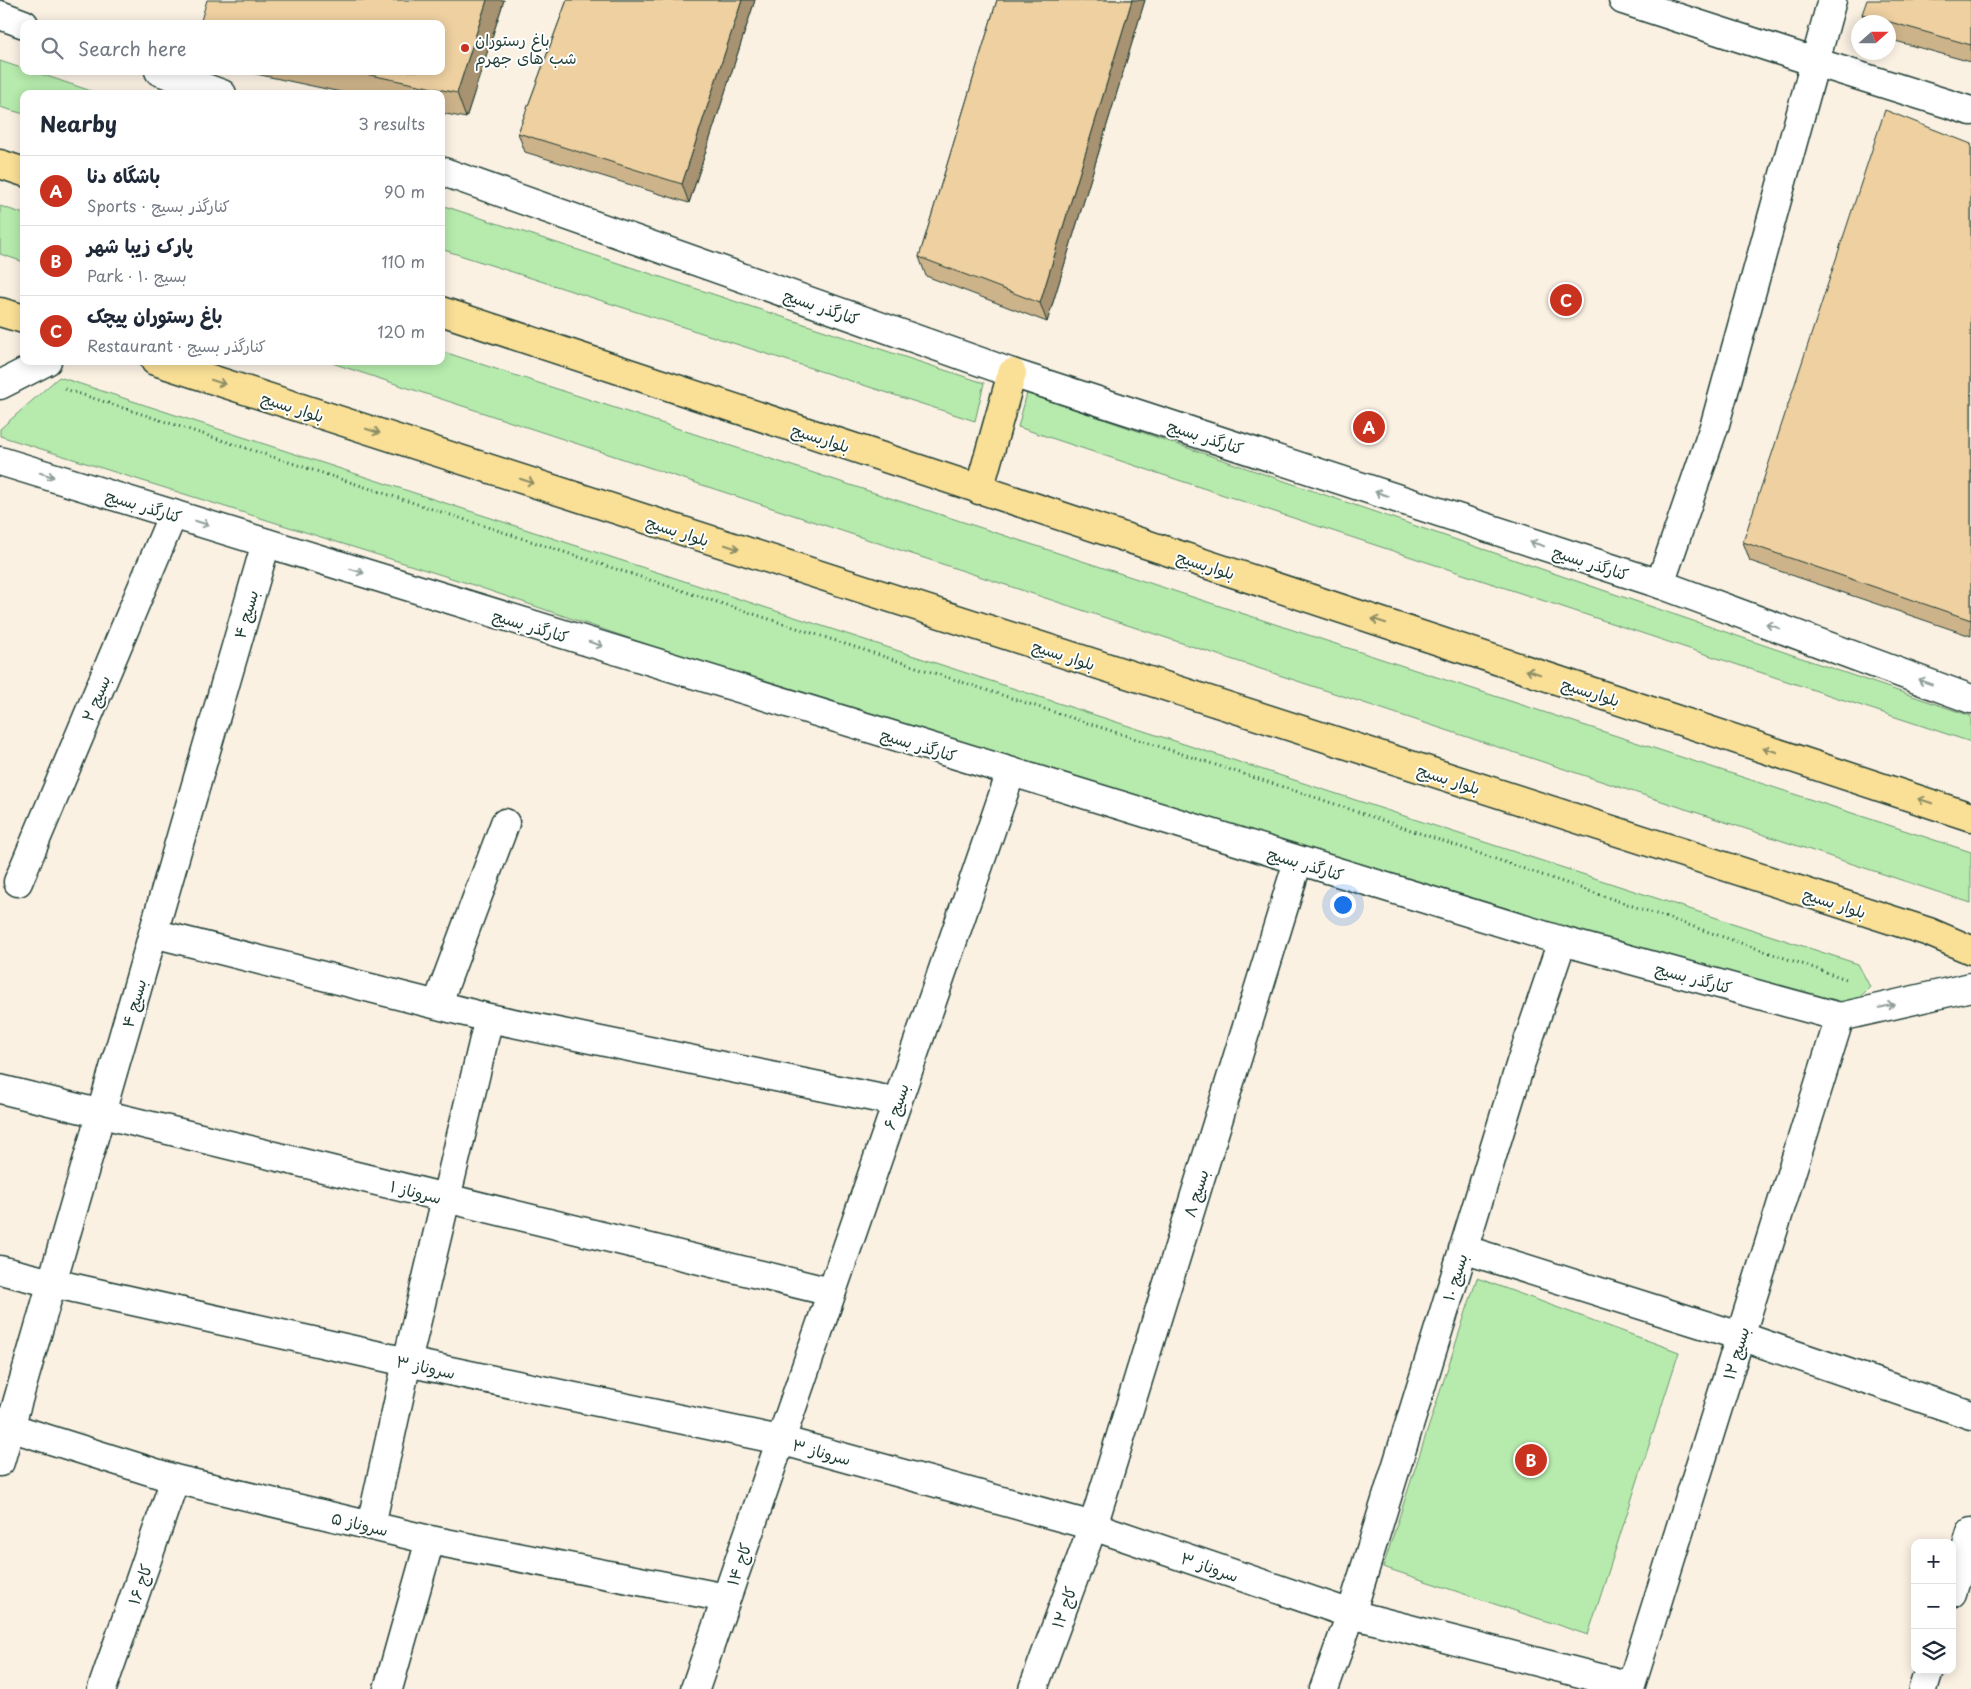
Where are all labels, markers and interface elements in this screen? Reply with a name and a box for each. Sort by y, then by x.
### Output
north arrow [1851,15,1896,60]
search box [20,20,445,75]
place label: باغ رستوران شب های جهرم [475,27,577,71]
icon: search [38,34,66,62]
text: Search here [78,34,187,62]
marker: باغ رستوران شب های جهرم [459,42,471,54]
text: Nearby [40,107,117,139]
text: 3 results [358,111,425,135]
text: باشگاه دنا [87,161,160,189]
text: A [50,179,62,203]
text: 90 m [384,179,425,203]
text: Sports · کنارگذر بسیج [87,193,230,217]
text: پارک زیبا شهر [87,231,193,259]
text: B [51,249,61,273]
text: 110 m [382,249,425,273]
text: Park · بسیج ۱۰ [87,263,187,287]
pin: C [1550,281,1582,319]
street label: کنارگذر بسیج [781,282,863,330]
text: باغ رستوران پیچک [87,301,222,329]
text: C [50,319,62,343]
text: 120 m [378,319,425,343]
text: Restaurant · کنارگذر بسیج [87,333,266,357]
one-way arrow [210,377,226,387]
street label: بلوار بسیج [258,385,328,427]
pin: A [1353,408,1385,446]
street label: کنارگذر بسیج [1165,412,1247,460]
street label: بلواربسیج [789,416,853,458]
one-way arrow [364,427,380,437]
one-way arrow [38,471,54,481]
one-way arrow [519,477,535,486]
street label: کنارگذر بسیج [103,482,185,528]
one-way arrow [1374,488,1390,498]
street label: بلوار بسیج [643,509,713,551]
one-way arrow [194,519,210,529]
street label: کنارگذر بسیج [1550,538,1632,586]
one-way arrow [1529,539,1545,548]
one-way arrow [724,543,739,552]
street label: بلواربسیج [1174,543,1238,585]
one-way arrow [349,567,365,576]
street label: بسیج ۴ [227,587,263,641]
street label: کنارگذر بسیج [490,602,572,648]
one-way arrow [1371,616,1387,626]
one-way arrow [1766,621,1781,630]
street label: بلوار بسیج [1029,633,1099,675]
one-way arrow [588,640,604,650]
one-way arrow [1526,667,1541,676]
street label: بلواربسیج [1559,670,1623,712]
street label: بسیج ۲ [74,671,116,725]
one-way arrow [1918,677,1933,686]
street label: کنارگذر بسیج [878,721,960,767]
one-way arrow [1763,745,1779,755]
street label: بلوار بسیج [1414,757,1484,799]
one-way arrow [1917,796,1933,806]
street label: کنارگذر بسیج [1265,840,1347,886]
street label: بلوار بسیج [1800,881,1870,923]
your location [1330,892,1356,918]
street label: کنارگذر بسیج [1653,955,1735,999]
street label: بسیج ۴ [115,976,151,1030]
one-way arrow [1879,1001,1895,1010]
street label: بسیج ۶ [876,1080,914,1132]
street label: بسیج ۸ [1176,1166,1214,1220]
street label: سروناز ۱ [388,1173,444,1209]
street label: بسیج ۱۰ [1435,1250,1473,1304]
street label: بسیج ۱۲ [1716,1323,1754,1383]
street label: سروناز ۳ [394,1348,458,1384]
street label: سروناز ۳ [790,1432,854,1470]
pin: B [1515,1441,1547,1479]
street label: سروناز ۵ [329,1505,391,1541]
street label: کاج ۱۴ [719,1539,757,1589]
map controls [1911,1539,1956,1674]
button: + [1911,1539,1956,1584]
street label: سروناز ۳ [1178,1545,1242,1587]
street label: کاج ۱۶ [121,1560,157,1608]
street label: کاج ۱۲ [1044,1583,1082,1631]
button: − [1911,1584,1956,1629]
button: layers [1911,1629,1956,1674]

